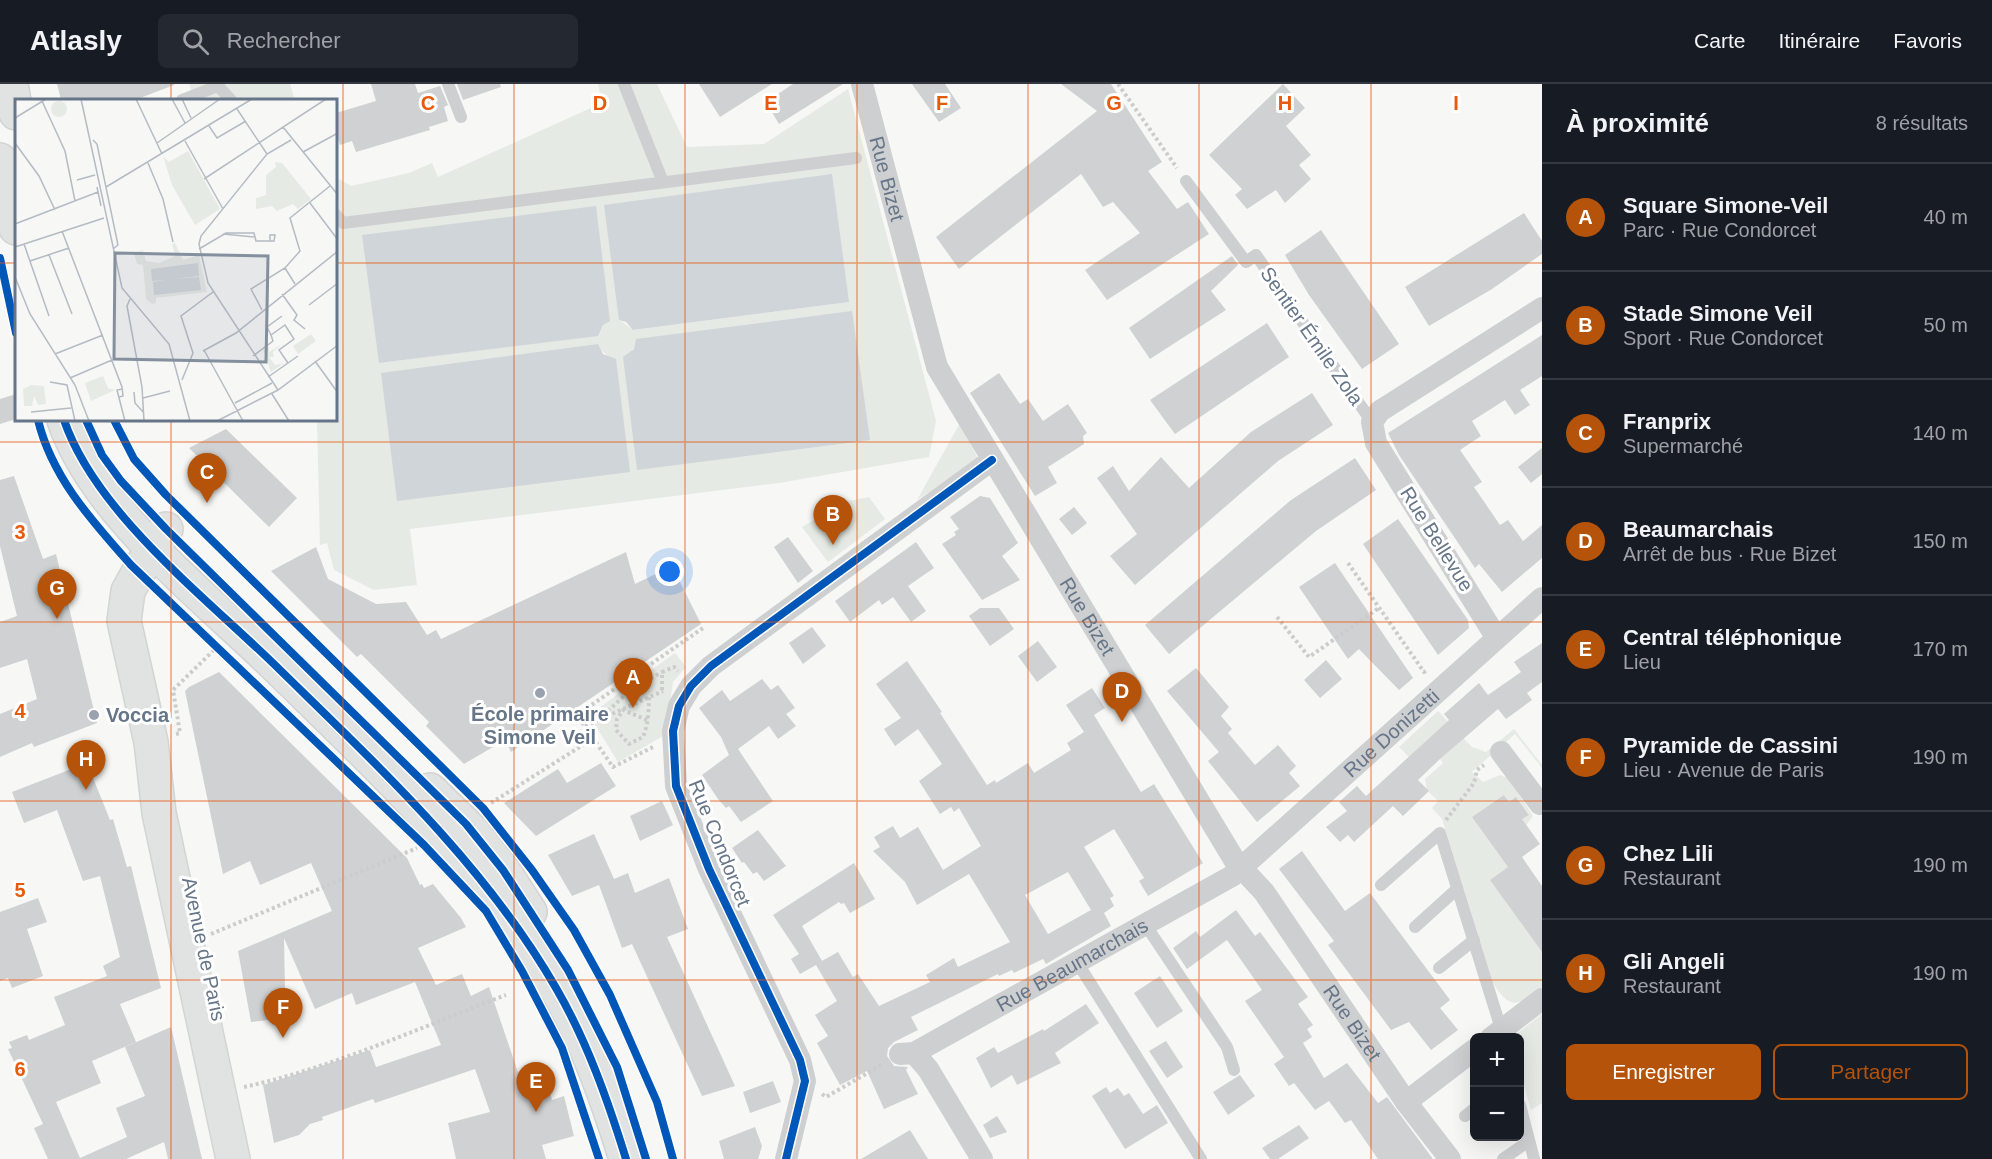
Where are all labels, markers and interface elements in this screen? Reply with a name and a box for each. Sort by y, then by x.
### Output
search box [158,14,578,68]
text: Atlasly [30,25,122,56]
icon: search [179,25,212,58]
text: Rechercher [227,28,341,53]
text: Carte [1694,29,1745,52]
text: Itinéraire [1778,29,1860,52]
text: Favoris [1893,29,1962,52]
text: C [421,92,435,114]
text: D [593,92,607,114]
text: E [764,92,778,114]
text: F [936,92,948,114]
text: G [1106,92,1122,114]
text: H [1278,92,1292,114]
text: I [1453,92,1459,114]
inset map [15,99,338,422]
text: À proximité [1566,108,1709,138]
text: 8 résultats [1876,112,1968,134]
street label: Rue Bizet [865,134,909,224]
text: Square Simone-Veil [1623,193,1828,218]
text: A [1578,206,1593,228]
text: 40 m [1924,206,1968,228]
text: Parc · Rue Condorcet [1623,219,1816,241]
street label: Sentier Émile Zola [1256,263,1368,410]
text: Stade Simone Veil [1623,301,1813,326]
text: B [1578,314,1593,336]
text: 50 m [1924,314,1968,336]
text: Sport · Rue Condorcet [1623,327,1823,349]
text: Franprix [1623,409,1711,434]
text: C [1578,422,1593,444]
text: 140 m [1912,422,1968,444]
text: Supermarché [1623,435,1743,457]
pin: C [188,454,226,503]
street label: Rue Bellevue [1396,483,1478,595]
pin: B [814,496,852,545]
text: Beaumarchais [1623,517,1773,542]
text: 3 [14,521,26,543]
text: D [1578,530,1593,552]
text: 150 m [1912,530,1968,552]
text: Arrêt de bus · Rue Bizet [1623,543,1836,565]
your location [655,557,684,586]
pin: G [38,570,76,619]
street label: Rue Bizet [1056,574,1119,660]
text: Central téléphonique [1623,625,1842,650]
text: E [1579,638,1592,660]
text: 170 m [1912,638,1968,660]
text: Lieu [1623,651,1661,673]
pin: A [614,658,652,708]
pin: D [1102,672,1142,722]
street label: Rue Donizetti [1339,685,1443,781]
marker: École primaire Simone Veil [533,686,547,700]
text: 4 [14,700,26,722]
place label: École primaire Simone Veil [471,703,609,748]
place label: Voccia [106,704,170,726]
marker: Voccia [87,708,101,722]
text: Pyramide de Cassini [1623,733,1838,758]
pin: H [66,740,106,790]
text: F [1579,746,1592,768]
text: 190 m [1912,746,1968,768]
text: Lieu · Avenue de Paris [1623,759,1824,781]
street label: Rue Condorcet [685,777,756,910]
text: Chez Lili [1623,841,1713,866]
text: G [1578,854,1593,876]
text: 190 m [1912,854,1968,876]
text: Restaurant [1623,867,1721,889]
street label: Avenue de Paris [178,875,230,1023]
text: 5 [14,879,26,901]
street label: Rue Beaumarchais [992,914,1152,1016]
text: Gli Angeli [1623,949,1725,974]
text: H [1578,962,1593,984]
text: 190 m [1912,962,1968,984]
text: Restaurant [1623,975,1721,997]
street label: Rue Bizet [1319,981,1386,1065]
pin: F [264,988,302,1038]
map controls [1470,1033,1524,1141]
button: + [1470,1033,1524,1087]
button: Enregistrer [1566,1044,1761,1100]
button: Partager [1773,1044,1968,1100]
text: 6 [14,1058,26,1080]
pin: E [516,1062,556,1112]
button: − [1470,1087,1524,1141]

